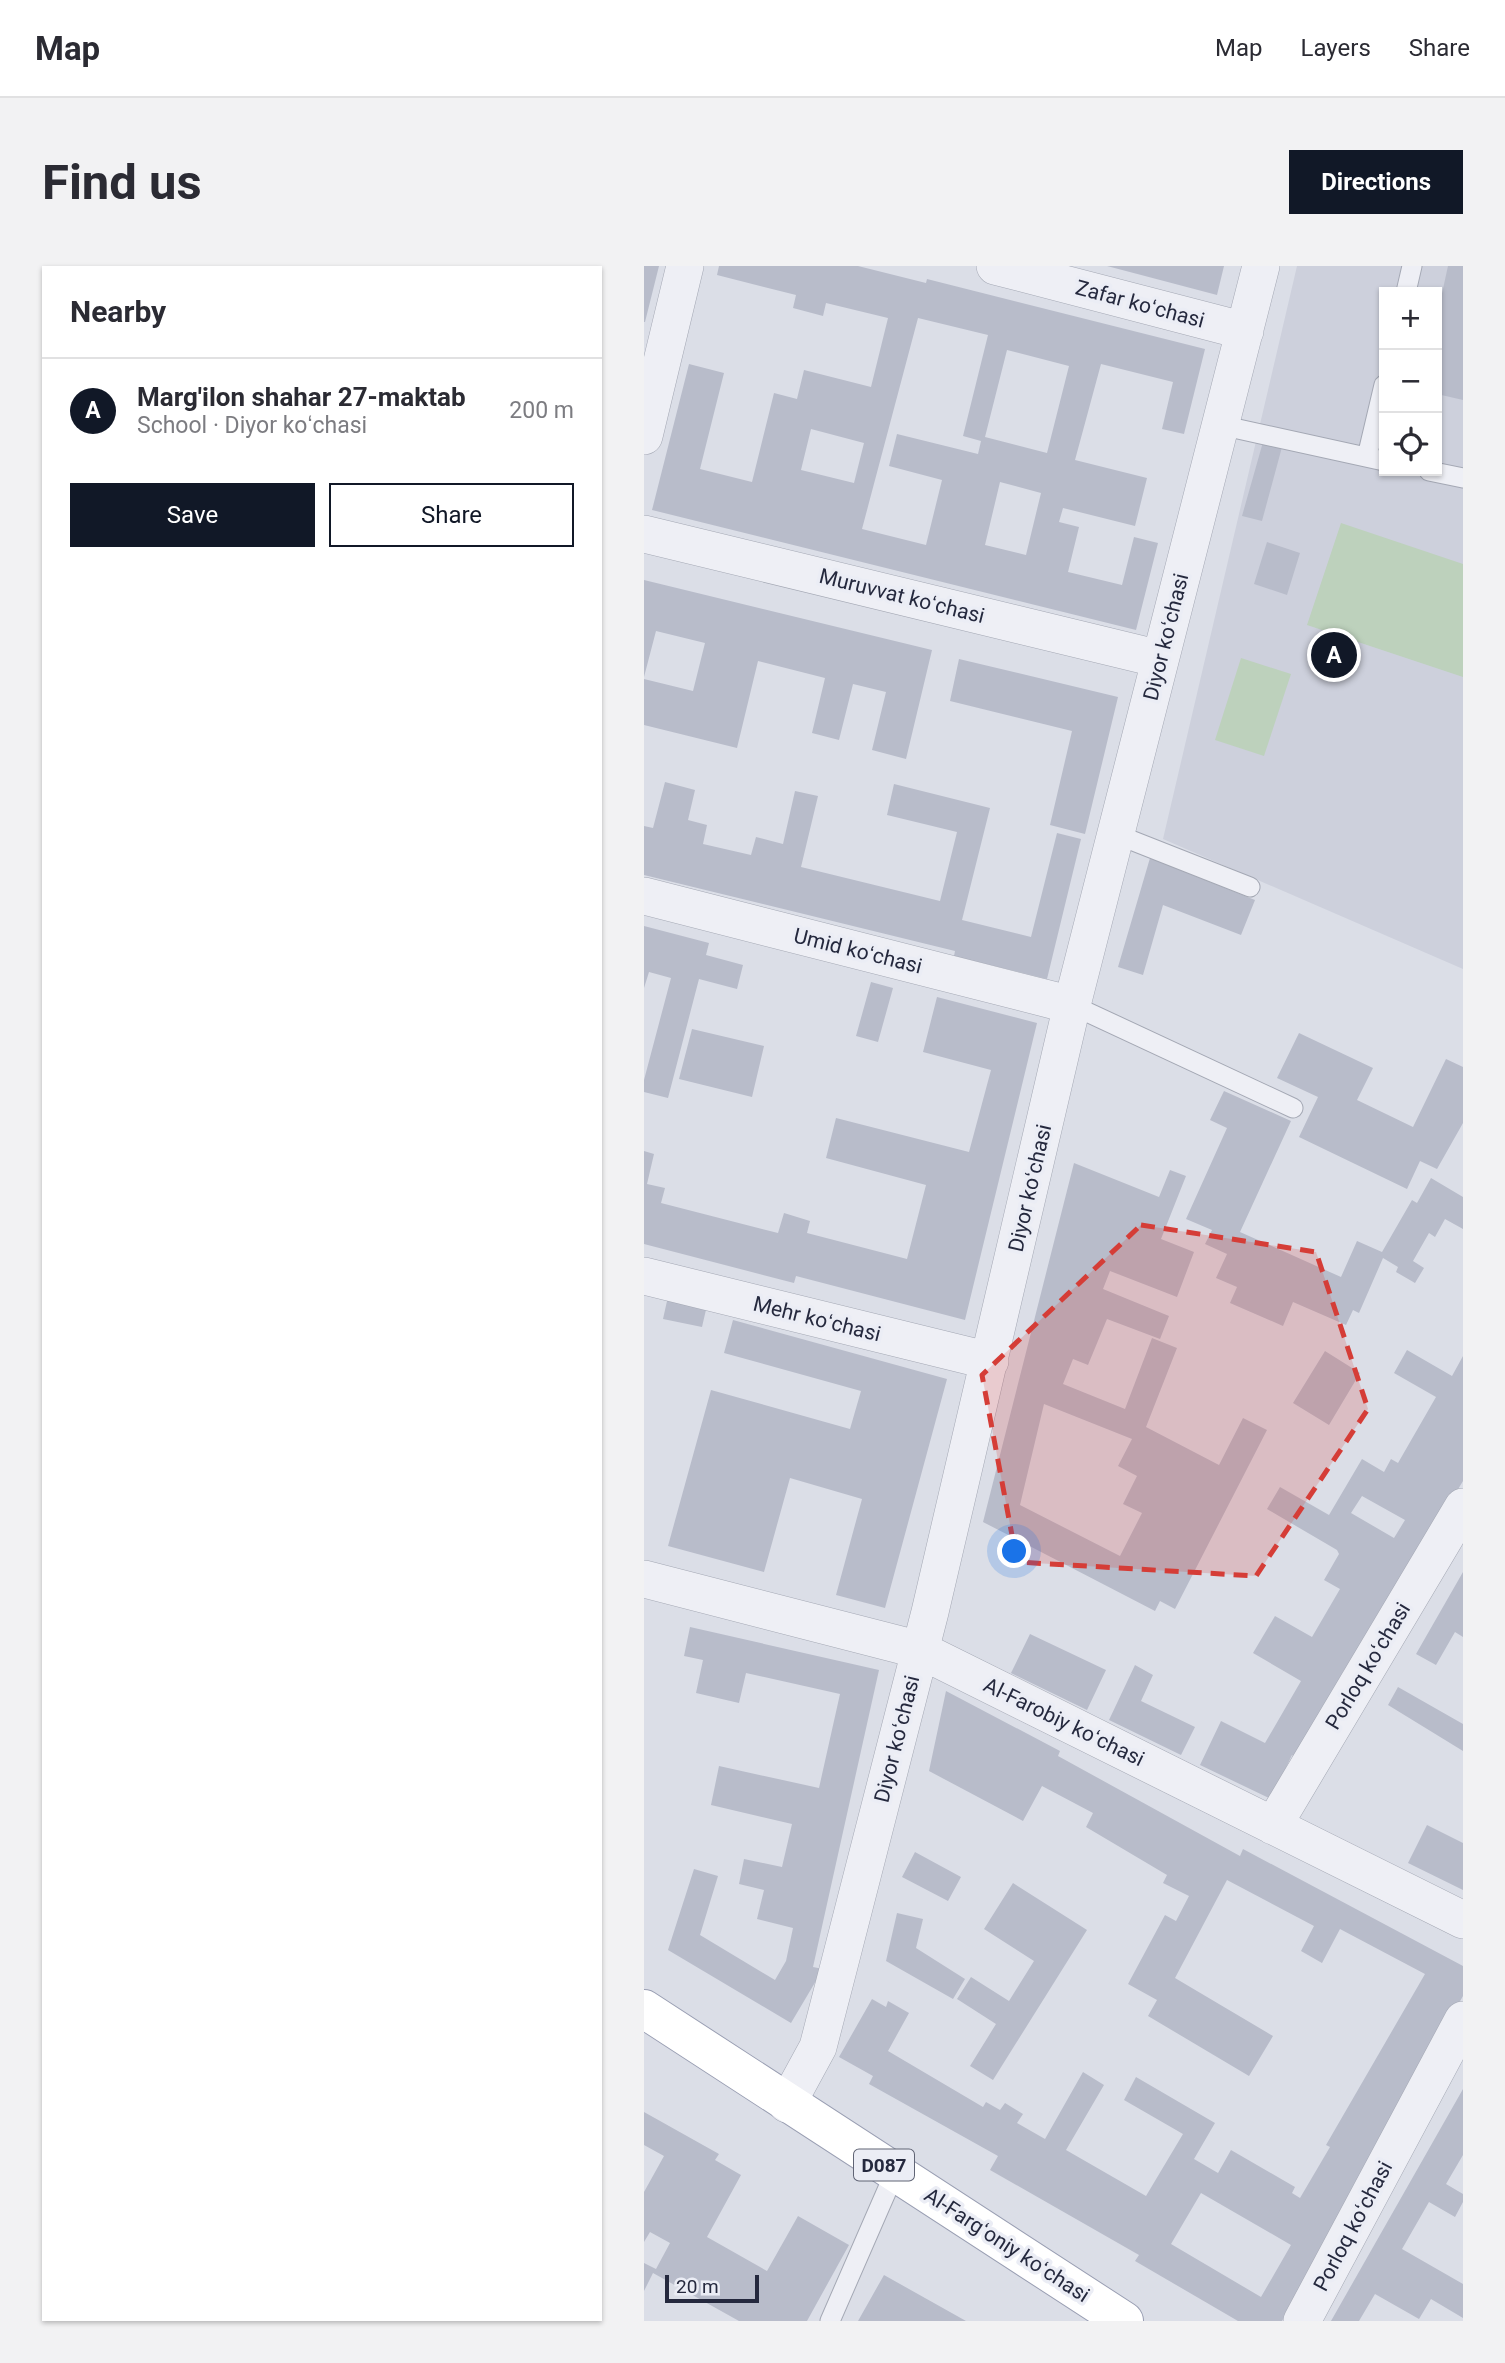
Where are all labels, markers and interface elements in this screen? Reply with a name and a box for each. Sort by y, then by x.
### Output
text: Map [35,29,100,68]
text: Map [1215,34,1263,62]
text: Layers [1301,34,1371,62]
text: Share [1409,34,1470,62]
button: Directions [1289,150,1463,214]
text: Find us [42,154,202,211]
street label: Zafar koʻchasi [1073,275,1207,333]
map controls [1379,287,1442,476]
button: + [1379,287,1442,350]
text: Nearby [70,294,166,329]
button: − [1379,350,1442,413]
text: Marg'ilon shahar 27-maktab [137,382,466,412]
text: A [85,397,101,424]
text: 200 m [509,397,574,424]
text: School · Diyor koʻchasi [137,412,367,439]
button: locate [1379,413,1442,476]
button: Save [70,483,315,547]
button: Share [329,483,574,547]
street label: Muruvvat koʻchasi [817,564,987,628]
street label: Diyor koʻchasi [1139,571,1193,703]
pin: A [1311,629,1357,681]
street label: Umid koʻchasi [791,923,925,979]
street label: Diyor koʻchasi [1004,1122,1056,1254]
street label: Mehr koʻchasi [751,1292,883,1346]
your location [997,1534,1031,1568]
street label: Porloq koʻchasi [1321,1598,1415,1734]
street label: Diyor koʻchasi [870,1673,924,1805]
street label: Al-Farobiy koʻchasi [980,1673,1148,1771]
road number: D087 [854,2150,914,2180]
street label: Porloq koʻchasi [1309,2157,1397,2295]
street label: Al-Fargʻoniy koʻchasi [920,2183,1094,2307]
scale bar [665,2272,760,2304]
text: 20 m [676,2275,719,2298]

